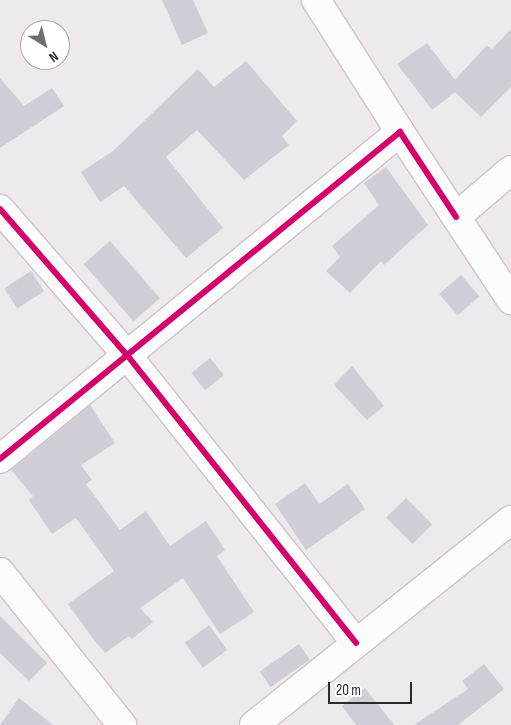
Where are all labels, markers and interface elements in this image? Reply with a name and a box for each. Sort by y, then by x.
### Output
north arrow [20,20,70,70]
text: N [46,48,62,66]
scale bar [331,672,415,704]
text: 20 m [336,681,361,700]

